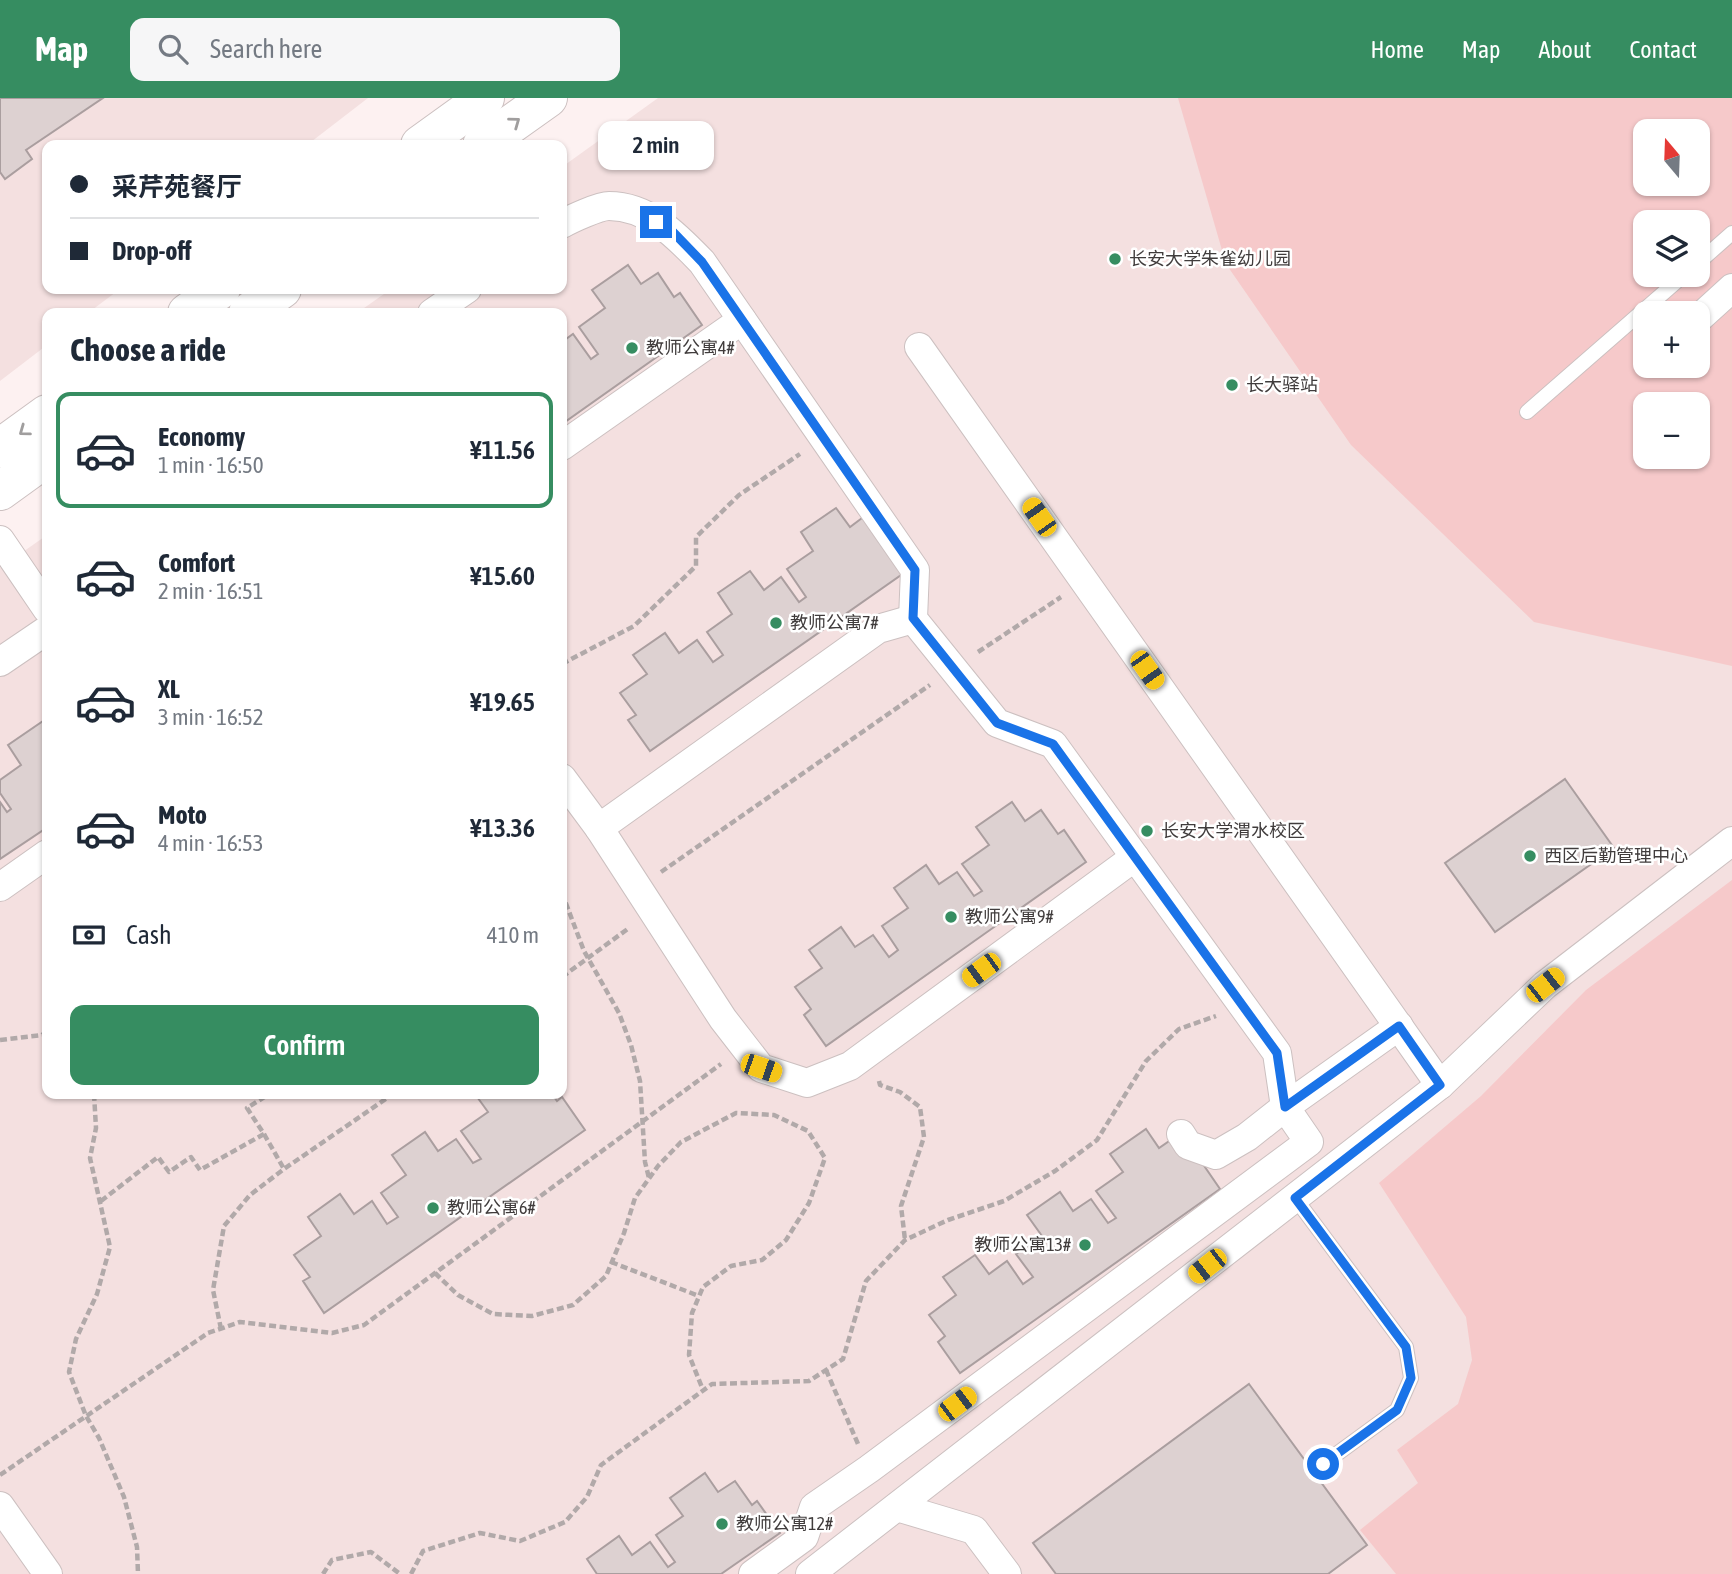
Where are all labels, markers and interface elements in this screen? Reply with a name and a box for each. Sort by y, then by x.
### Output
search box [130,18,620,81]
text: Map [35,30,88,68]
icon: search [154,30,192,68]
text: Search here [210,34,322,64]
text: Home [1370,36,1424,63]
text: Map [1462,36,1500,63]
text: About [1538,36,1591,63]
text: Contact [1629,36,1697,63]
one-way arrow [507,117,520,130]
north arrow [1633,119,1710,196]
map controls [1633,119,1710,469]
callout: 2 min [598,121,714,170]
text: 2 min [633,132,679,158]
text: 采芹苑餐厅 [112,172,242,202]
route end [640,206,672,238]
button: layers [1633,210,1710,287]
text: Drop-off [112,236,192,266]
place label: 长安大学朱雀幼儿园 [1129,248,1291,269]
marker: 长安大学朱雀幼儿园 [1107,251,1123,267]
button: + [1633,301,1710,378]
text: Choose a ride [70,331,226,368]
place label: 教师公寓4# [646,337,734,358]
marker: 教师公寓4# [624,340,640,356]
place label: 长大驿站 [1246,374,1318,395]
marker: 长大驿站 [1224,377,1240,393]
button: − [1633,392,1710,469]
icon: car [74,419,137,482]
text: Economy [158,422,245,452]
one-way arrow [19,423,32,435]
text: ¥11.56 [470,435,535,465]
text: 1 min · 16:50 [158,452,264,478]
car [1019,494,1060,540]
icon: car [74,545,137,608]
text: Comfort [158,548,235,578]
text: ¥15.60 [470,561,535,591]
text: 2 min · 16:51 [158,578,264,604]
place label: 教师公寓7# [790,612,878,633]
marker: 教师公寓7# [768,615,784,631]
car [1127,647,1168,693]
icon: car [74,671,137,734]
text: XL [158,674,180,704]
text: ¥19.65 [470,687,535,717]
text: 3 min · 16:52 [158,704,264,730]
icon: car [74,797,137,860]
text: Moto [158,800,207,830]
text: ¥13.36 [470,813,535,843]
place label: 长安大学渭水校区 [1161,820,1305,841]
marker: 长安大学渭水校区 [1139,823,1155,839]
text: 4 min · 16:53 [158,830,264,856]
place label: 西区后勤管理中心 [1544,845,1688,866]
marker: 西区后勤管理中心 [1522,848,1538,864]
place label: 教师公寓9# [965,906,1053,927]
marker: 教师公寓9# [943,909,959,925]
icon: cash [70,916,108,954]
text: Cash [126,920,172,950]
text: 410 m [487,922,539,948]
car [958,949,1005,991]
car [1522,964,1569,1006]
button: Confirm [70,1005,539,1085]
car [738,1051,785,1085]
place label: 教师公寓6# [447,1197,535,1218]
marker: 教师公寓6# [425,1200,441,1216]
place label: 教师公寓13# [974,1234,1071,1255]
marker: 教师公寓13# [1077,1237,1093,1253]
car [1184,1245,1231,1287]
car [934,1383,981,1425]
route start [1307,1448,1339,1480]
place label: 教师公寓12# [736,1513,833,1534]
marker: 教师公寓12# [714,1516,730,1532]

